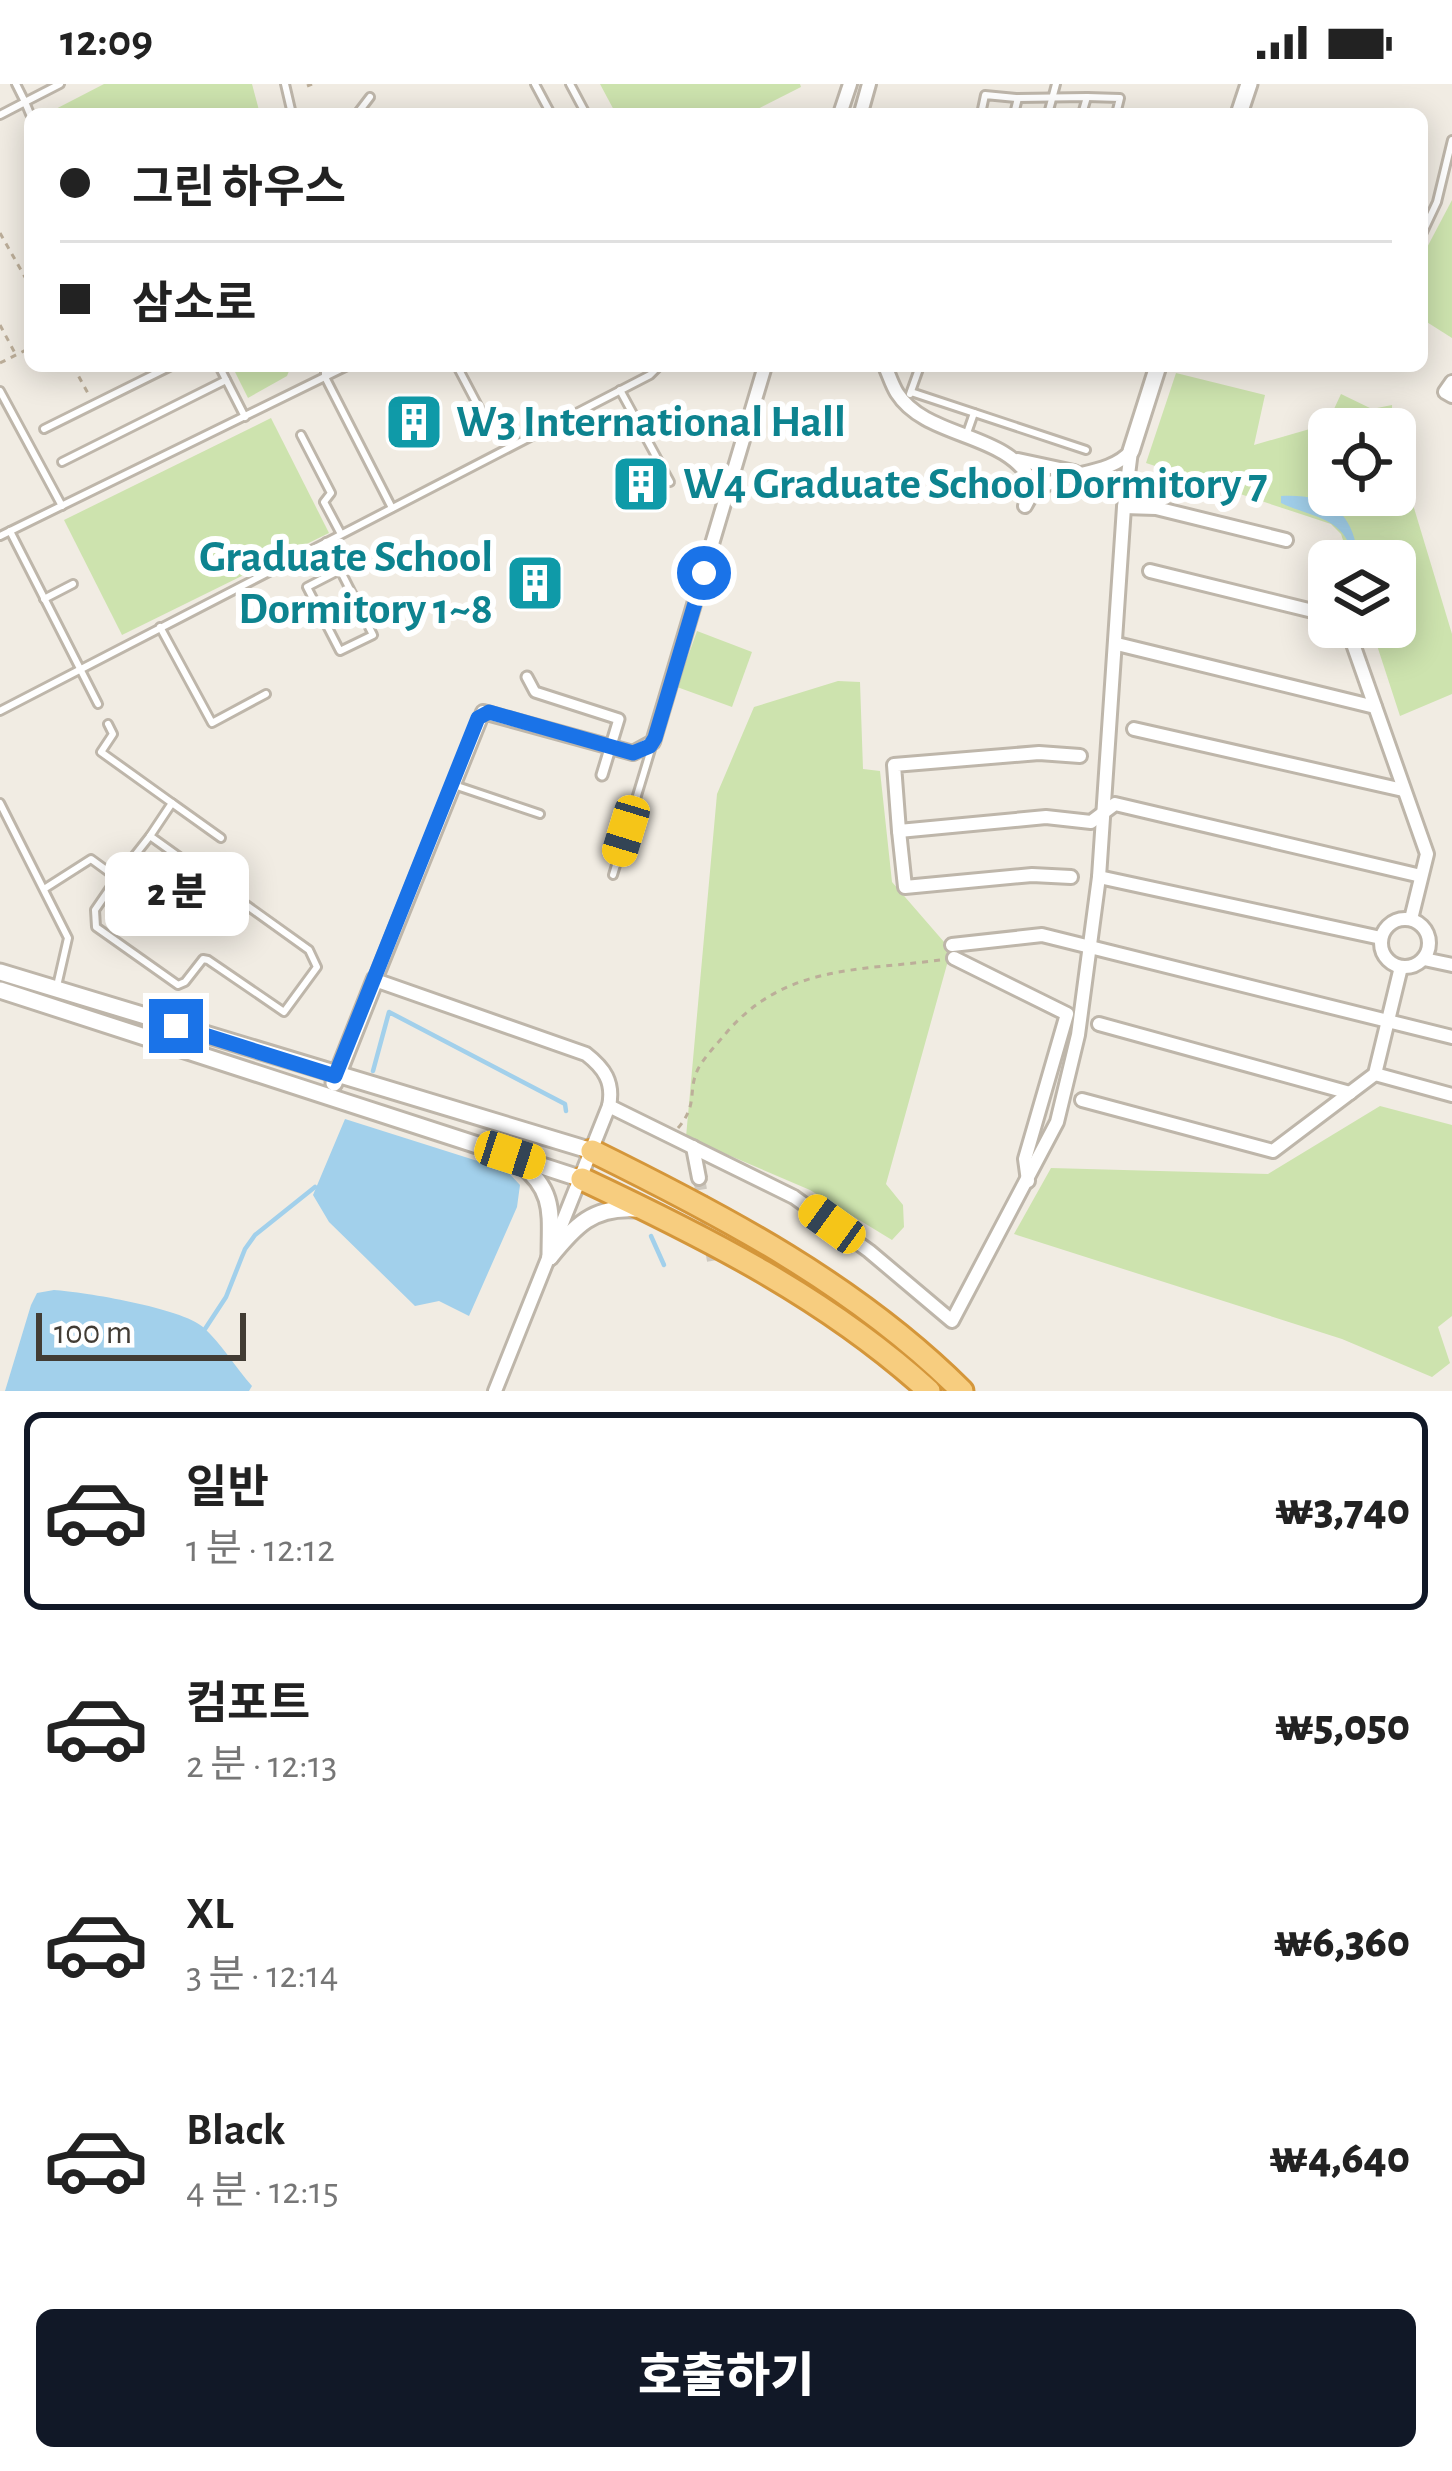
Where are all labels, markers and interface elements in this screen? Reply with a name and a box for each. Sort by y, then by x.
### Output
text: 12:09 [60,19,153,64]
text: 그린 하우스 [132,166,346,211]
text: 삼소로 [132,282,256,327]
building icon: W3 International Hall [383,391,445,453]
place label: W3 International Hall [456,400,846,445]
map controls [1308,408,1416,648]
button: locate [1308,408,1416,516]
building icon: W4 Graduate School Dormitory 7 [610,453,672,515]
place label: W4 Graduate School Dormitory 7 [683,462,1268,507]
place label: Graduate School Dormitory 1~8 [199,535,493,632]
button: layers [1308,540,1416,648]
route start [677,546,731,600]
building icon: Graduate School Dormitory 1~8 [504,552,566,614]
car [598,791,654,871]
callout: 2 분 [104,852,248,936]
text: 2 분 [147,874,207,913]
route end [149,999,203,1053]
car [470,1127,550,1183]
car [792,1188,872,1260]
scale bar [36,1307,246,1360]
text: 100 m [54,1317,132,1350]
icon: car [42,1457,150,1565]
text: 일반 [186,1466,269,1511]
text: ₩3,740 [1275,1488,1410,1533]
text: 1 분 · 12:12 [186,1530,335,1569]
icon: car [42,1673,150,1781]
text: 컴포트 [186,1682,310,1727]
text: ₩5,050 [1275,1704,1410,1749]
text: 2 분 · 12:13 [186,1746,337,1785]
icon: car [42,1889,150,1997]
text: XL [186,1892,234,1937]
text: ₩6,360 [1274,1920,1410,1965]
text: 3 분 · 12:14 [186,1956,338,1995]
icon: car [42,2105,150,2213]
text: Black [186,2108,285,2153]
text: ₩4,640 [1269,2136,1410,2181]
text: 4 분 · 12:15 [186,2172,339,2211]
button: 호출하기 [36,2309,1416,2447]

